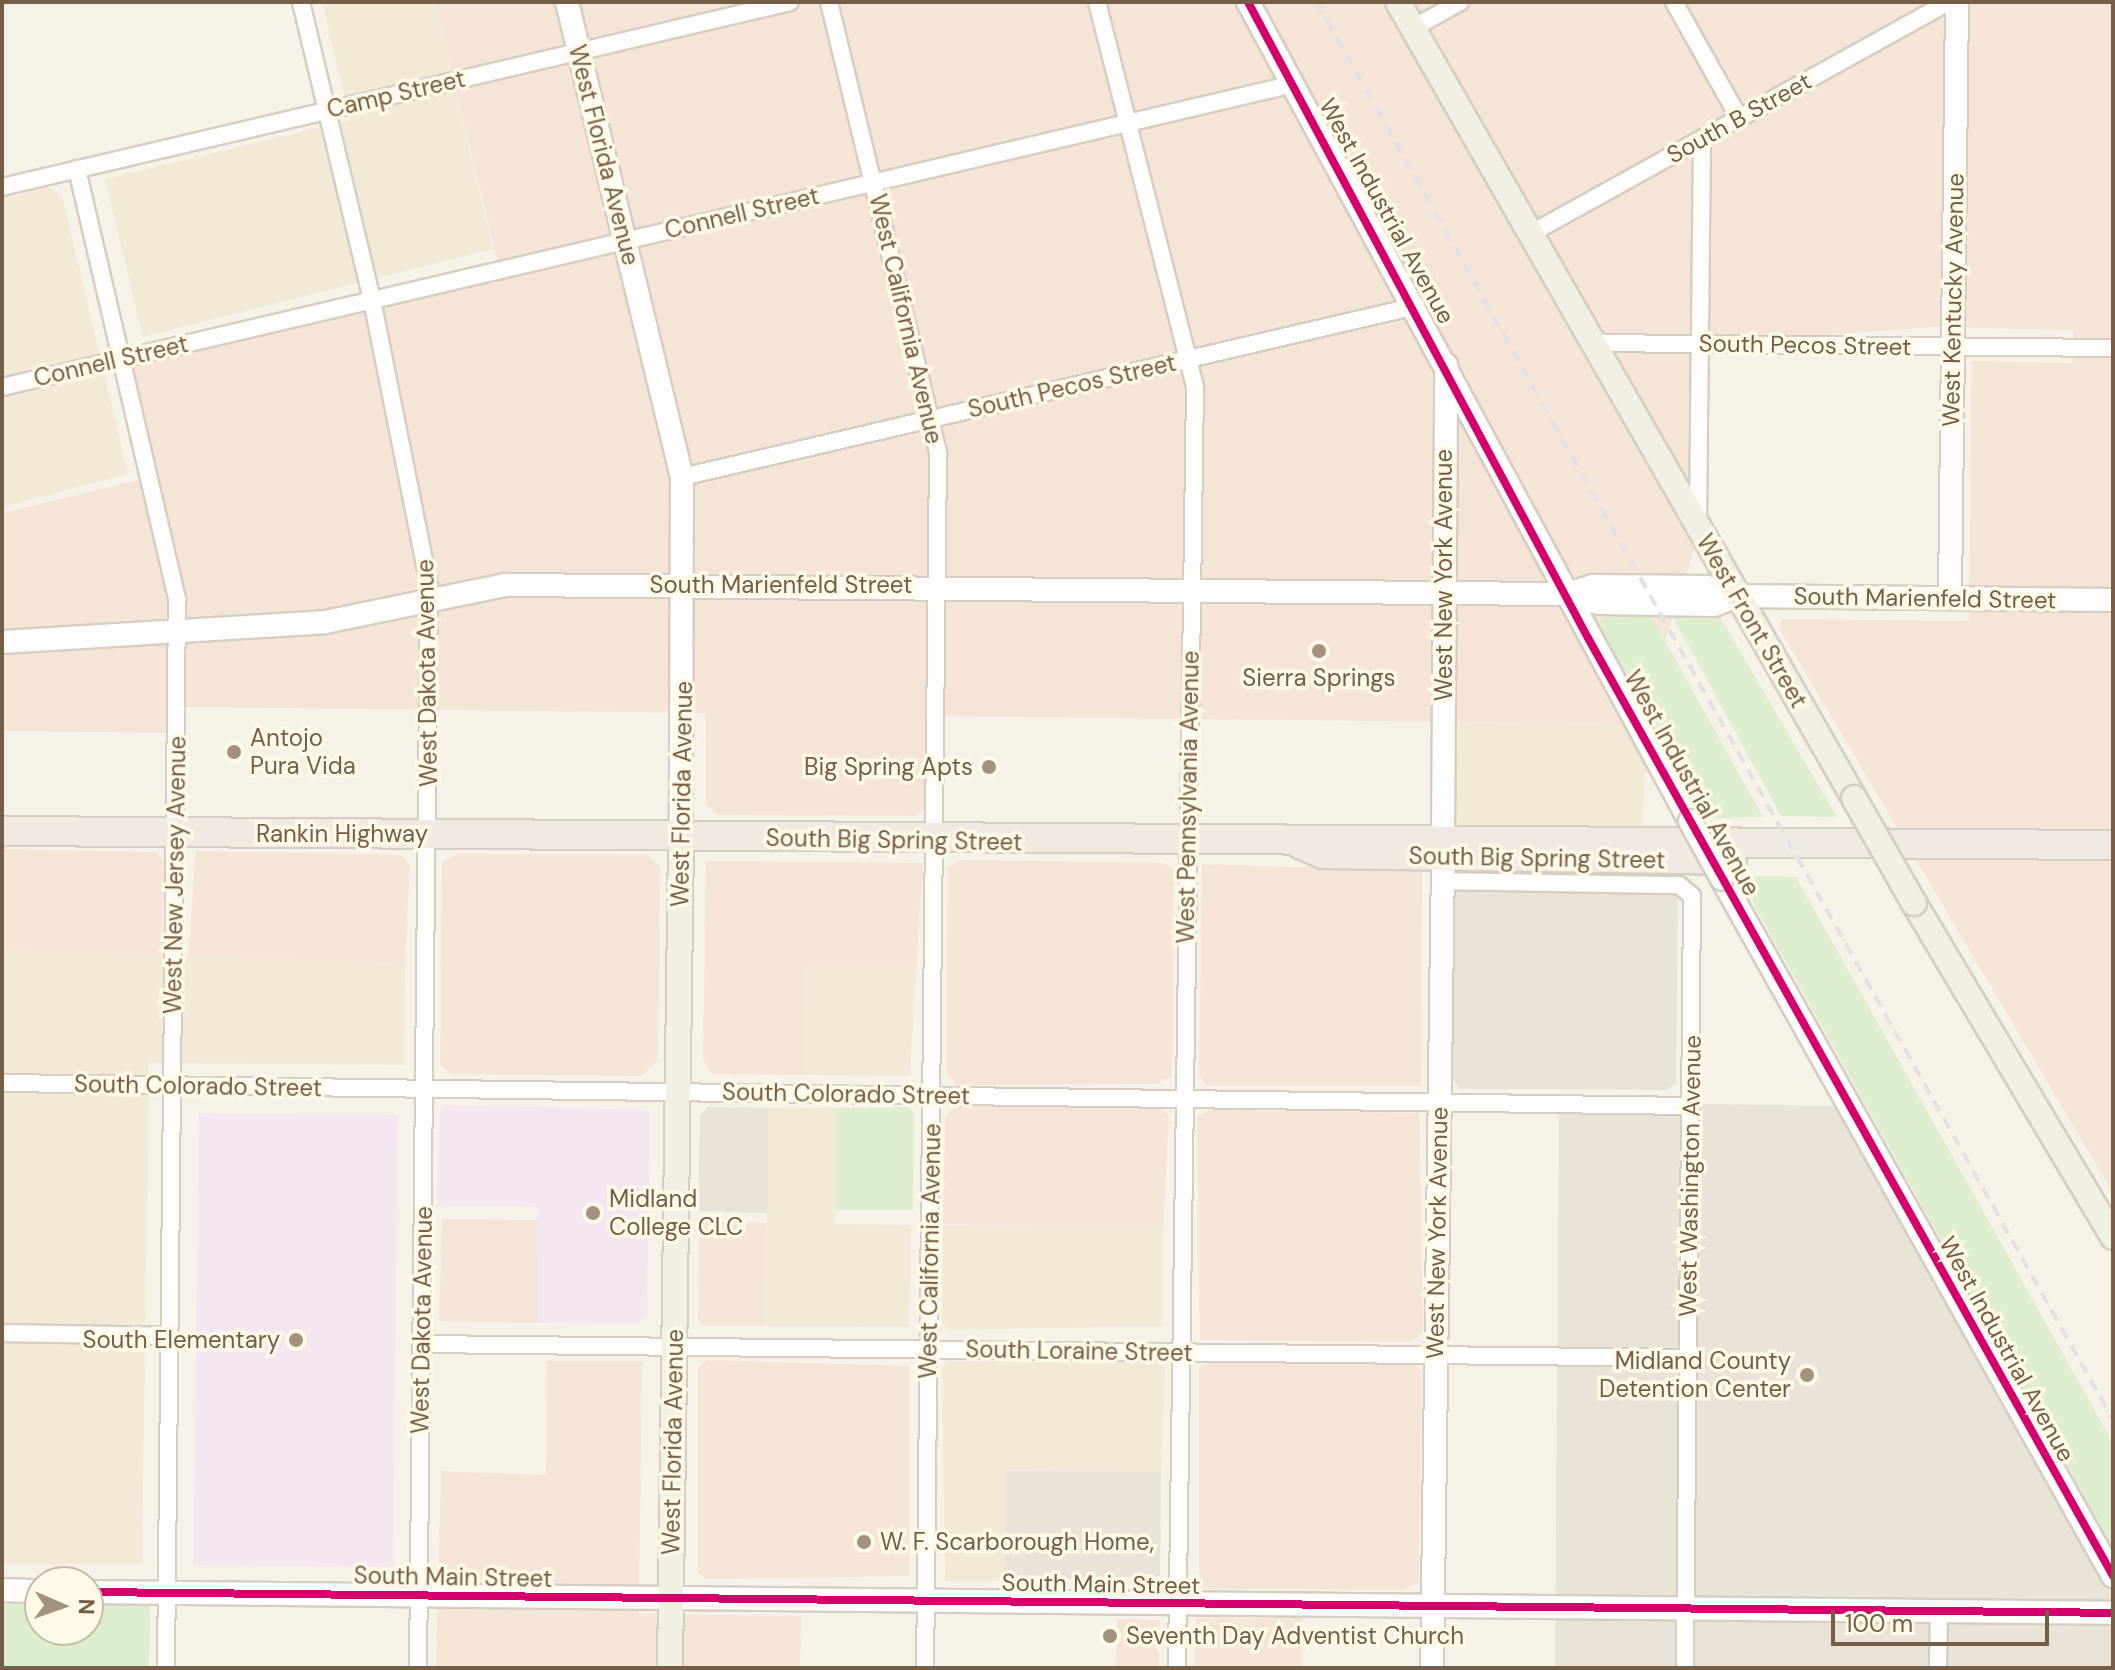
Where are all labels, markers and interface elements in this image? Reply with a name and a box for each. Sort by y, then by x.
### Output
street label: West Florida Avenue [563,42,645,268]
street label: Camp Street [324,64,468,124]
street label: South B Street [1662,67,1816,169]
street label: West Industrial Avenue [1313,93,1461,329]
street label: West Kentucky Avenue [1936,173,1970,427]
street label: Connell Street [662,181,822,245]
street label: West California Avenue [863,191,949,447]
street label: Connell Street [31,329,191,393]
street label: South Pecos Street [1698,329,1912,361]
street label: South Pecos Street [965,348,1179,424]
street label: West New York Avenue [1430,449,1458,701]
street label: West Front Street [1691,529,1813,713]
street label: West Dakota Avenue [411,559,443,787]
street label: South Marienfeld Street [650,571,912,599]
street label: South Marienfeld Street [1793,581,2057,615]
marker: Sierra Springs [1310,642,1328,660]
street label: West Pennsylvania Avenue [1171,650,1205,944]
place label: Sierra Springs [1242,664,1396,692]
street label: West Industrial Avenue [1618,665,1766,901]
street label: West Florida Avenue [666,681,698,907]
place label: Antojo Pura Vida [250,724,356,780]
street label: West New Jersey Avenue [158,736,192,1014]
marker: Antojo Pura Vida [225,743,243,761]
place label: Big Spring Apts [804,753,973,781]
marker: Big Spring Apts [980,758,998,776]
street label: Rankin Highway [256,820,428,848]
street label: South Big Spring Street [765,823,1023,857]
street label: South Big Spring Street [1408,841,1666,875]
street label: West Washington Avenue [1673,1035,1707,1317]
street label: South Colorado Street [74,1069,322,1103]
street label: South Colorado Street [722,1077,970,1111]
street label: West New York Avenue [1420,1107,1454,1359]
street label: West California Avenue [913,1123,947,1379]
place label: Midland College CLC [609,1185,743,1241]
marker: Midland College CLC [584,1204,602,1222]
street label: West Dakota Avenue [406,1206,438,1434]
street label: West Industrial Avenue [1933,1231,2081,1467]
place label: South Elementary [82,1326,280,1354]
street label: West Florida Avenue [657,1329,689,1555]
marker: South Elementary [287,1331,305,1349]
street label: South Loraine Street [965,1335,1193,1367]
place label: Midland County Detention Center [1599,1347,1791,1403]
marker: Midland County Detention Center [1798,1366,1816,1384]
place label: W. F. Scarborough Home, [880,1528,1154,1556]
marker: W. F. Scarborough Home, [855,1533,873,1551]
street label: South Main Street [353,1561,553,1593]
north arrow [24,1566,104,1646]
street label: South Main Street [1001,1568,1201,1600]
scale bar [1835,1594,2053,1644]
text: N [72,1598,101,1615]
text: 100 m [1845,1608,1913,1639]
place label: Seventh Day Adventist Church [1126,1622,1464,1650]
marker: Seventh Day Adventist Church [1101,1627,1119,1645]

